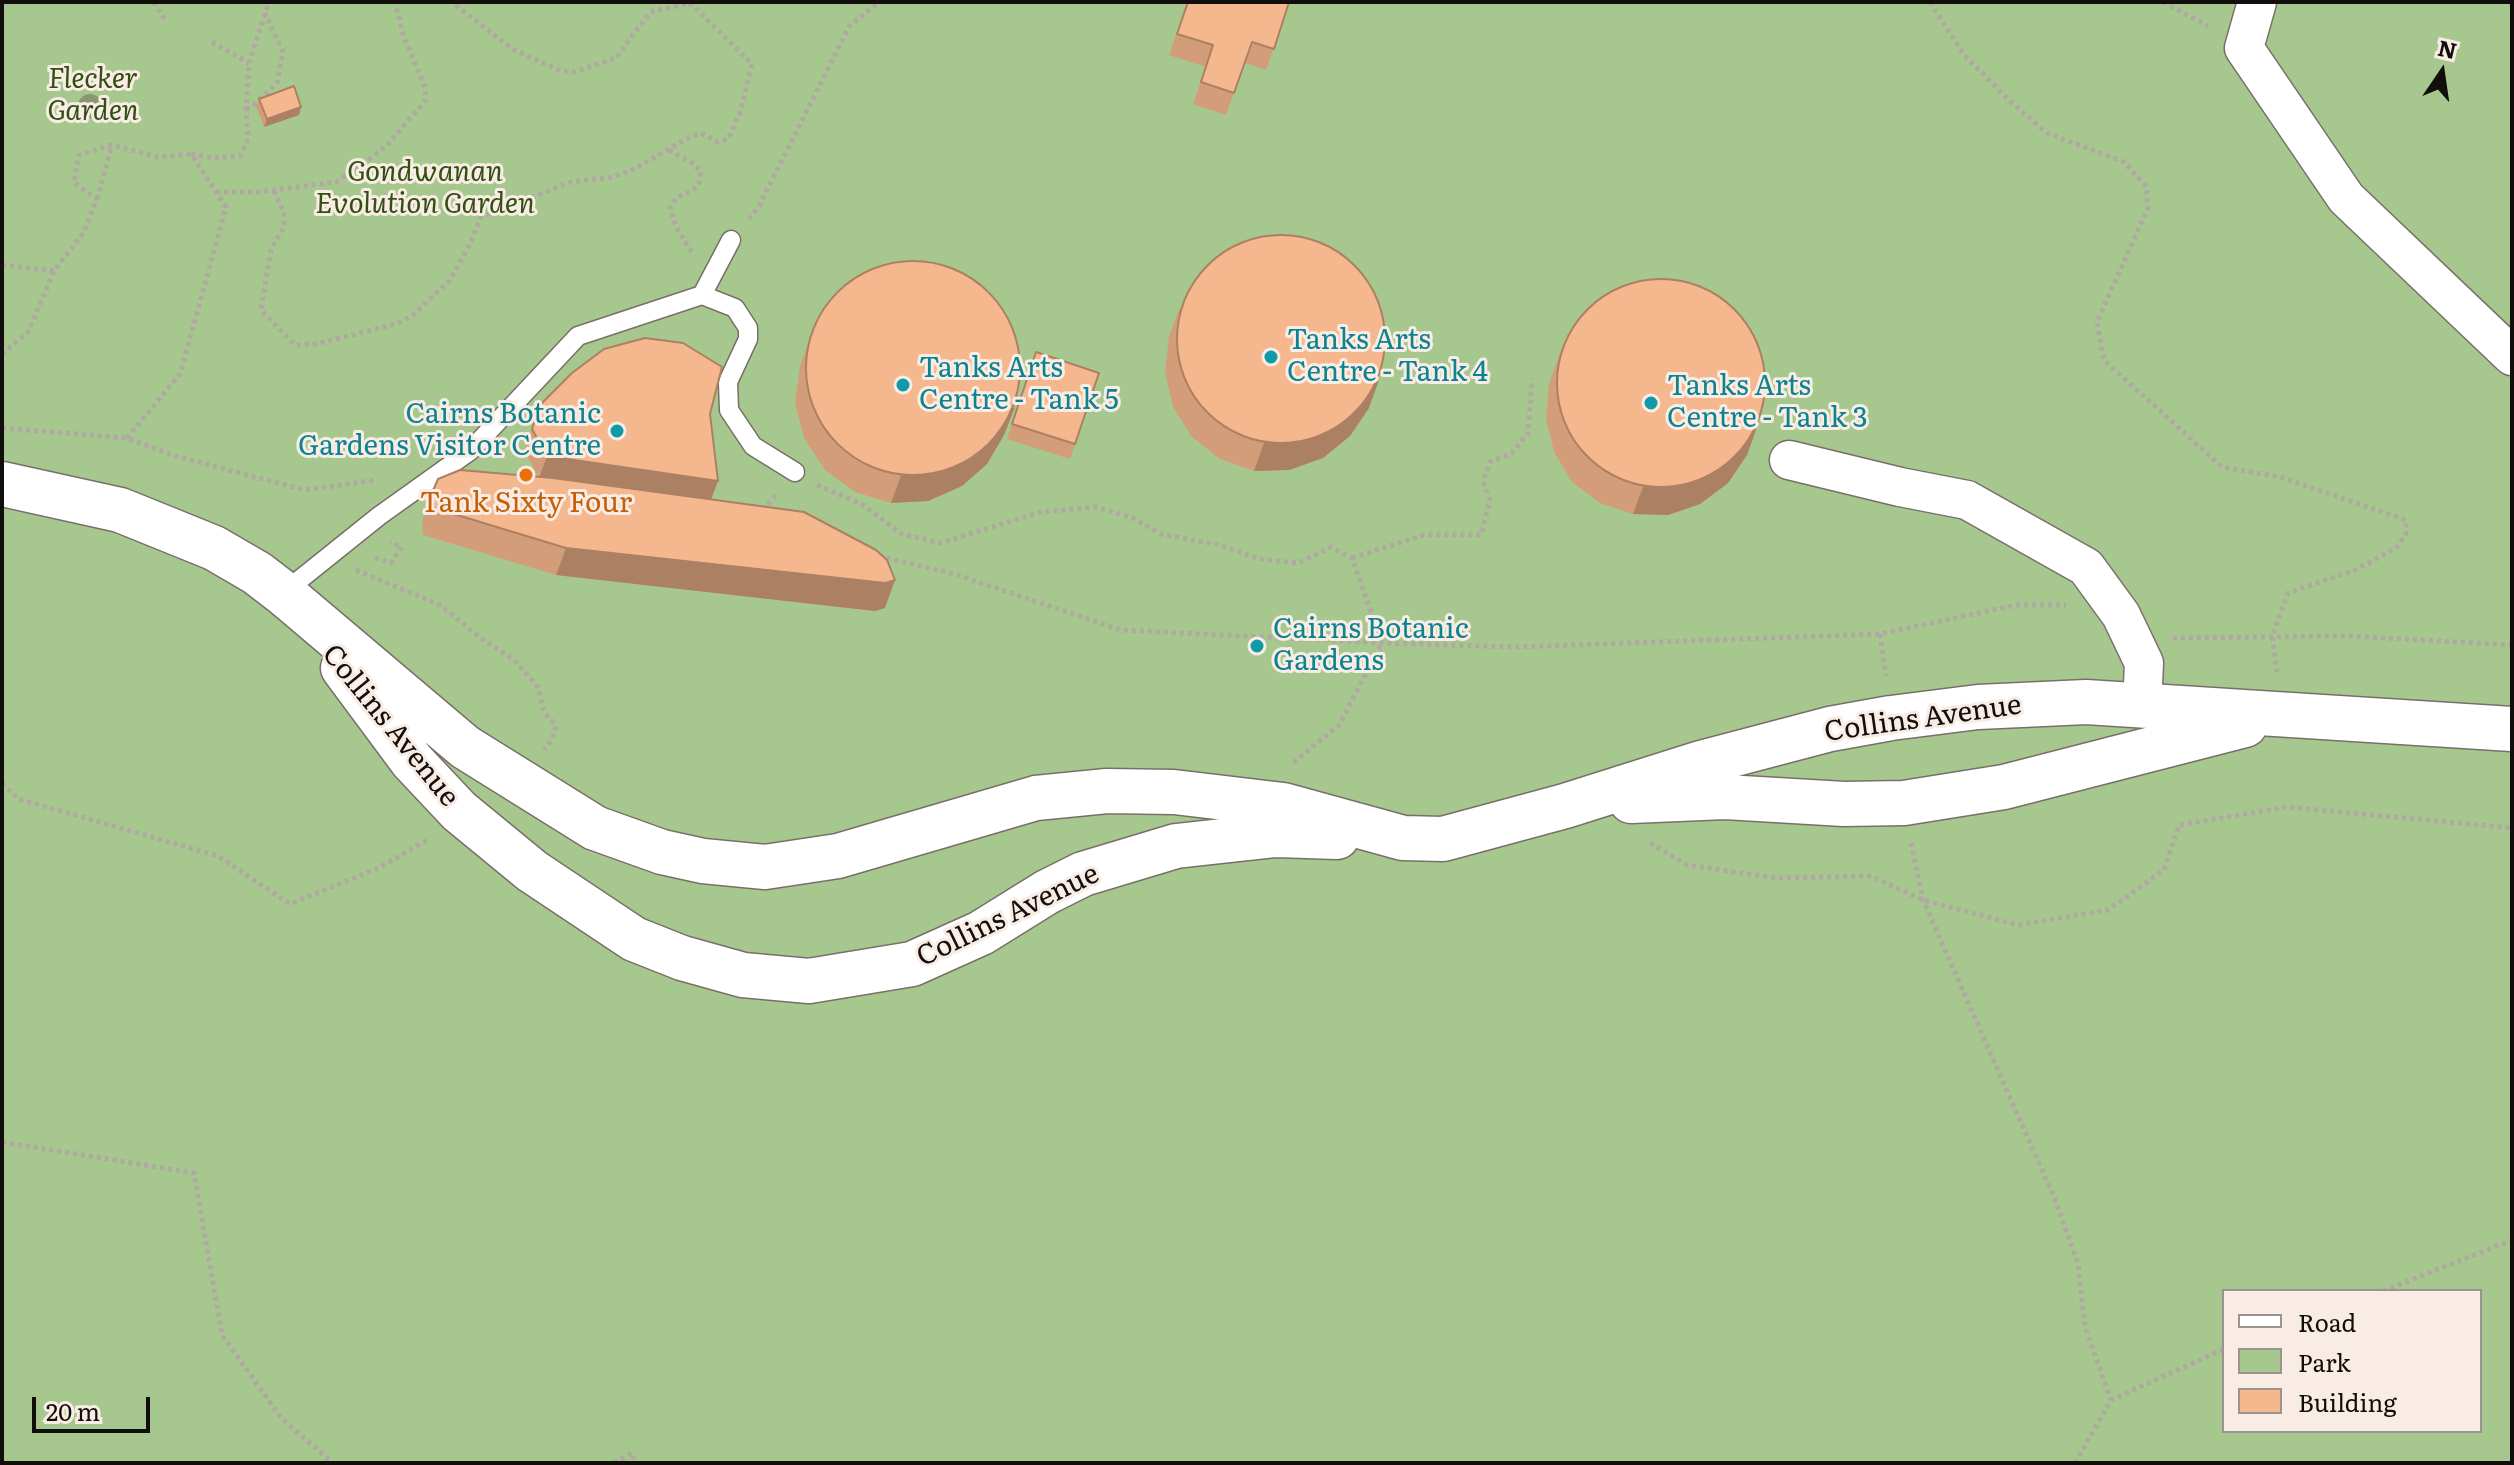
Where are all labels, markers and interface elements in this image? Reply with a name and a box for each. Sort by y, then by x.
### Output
text: N [2435,30,2460,66]
north arrow [2402,32,2482,112]
park label: Flecker Garden [47,63,139,129]
park label: Gondwanan Evolution Garden [315,156,535,222]
place label: Tanks Arts Centre - Tank 4 [1287,324,1488,390]
marker: Tanks Arts Centre - Tank 4 [1262,348,1280,366]
place label: Tanks Arts Centre - Tank 5 [919,352,1119,418]
place label: Tanks Arts Centre - Tank 3 [1667,370,1868,436]
marker: Tanks Arts Centre - Tank 5 [894,376,912,394]
marker: Tanks Arts Centre - Tank 3 [1642,394,1660,412]
place label: Cairns Botanic Gardens Visitor Centre [298,398,601,464]
marker: Cairns Botanic Gardens Visitor Centre [608,422,626,440]
marker: Tank Sixty Four [517,466,535,484]
place label: Tank Sixty Four [420,487,632,521]
place label: Cairns Botanic Gardens [1273,613,1469,679]
marker: Cairns Botanic Gardens [1248,637,1266,655]
street label: Collins Avenue [314,638,466,814]
street label: Collins Avenue [1822,689,2024,749]
street label: Collins Avenue [911,857,1105,975]
legend [2222,1289,2482,1433]
text: Road [2298,1304,2356,1339]
text: Park [2298,1344,2351,1379]
scale bar [36,1381,154,1431]
text: Building [2298,1384,2397,1419]
text: 20 m [46,1393,100,1428]

